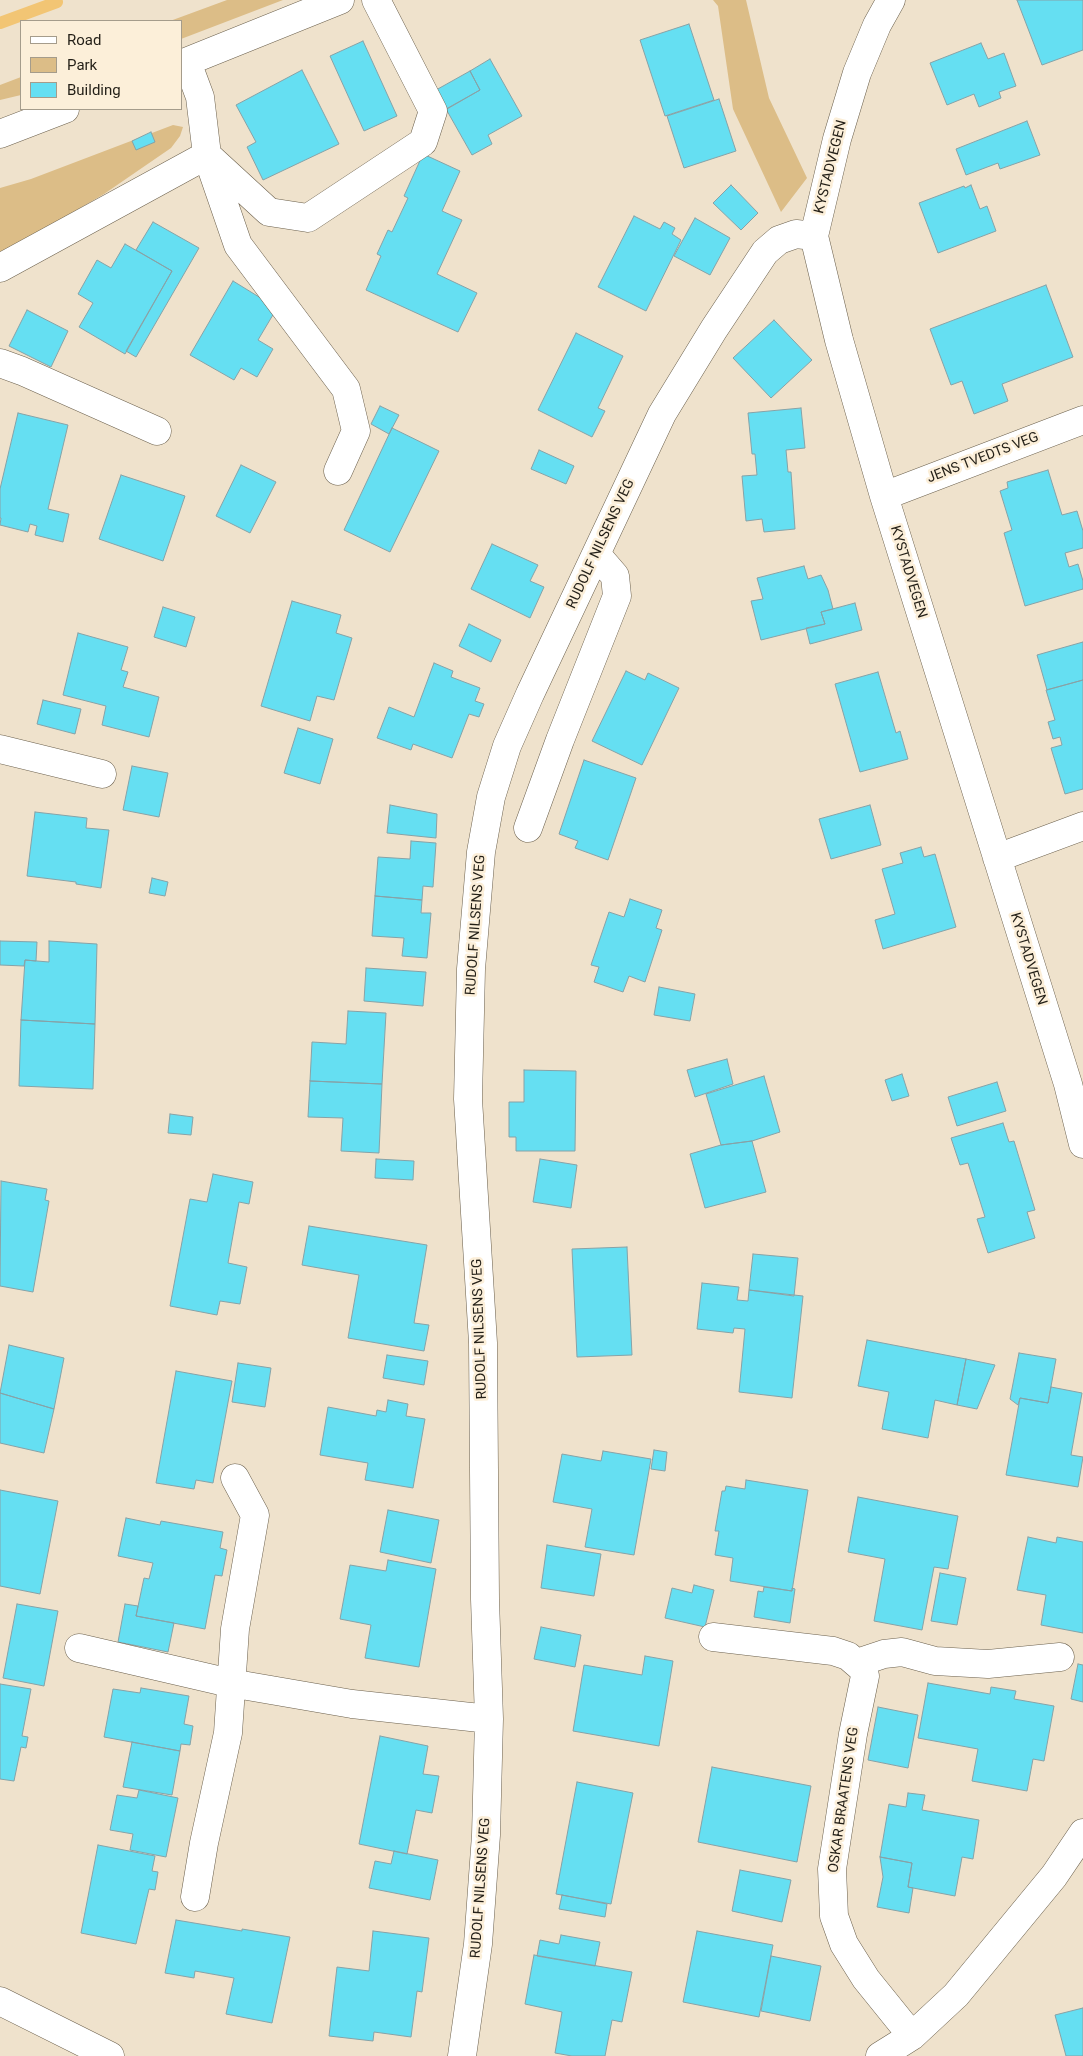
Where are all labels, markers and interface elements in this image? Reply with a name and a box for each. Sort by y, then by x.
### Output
legend [20,20,182,110]
text: Road [67,31,101,49]
text: Park [67,56,97,74]
text: Building [67,81,121,99]
street label: KYSTADVEGEN [811,119,851,215]
street label: JENS TVEDTS VEG [925,429,1041,487]
street label: RUDOLF NILSENS VEG [564,477,638,611]
street label: KYSTADVEGEN [886,524,930,620]
street label: RUDOLF NILSENS VEG [463,854,489,996]
street label: KYSTADVEGEN [1006,911,1050,1007]
street label: RUDOLF NILSENS VEG [469,1258,491,1400]
street label: OSKAR BRAATENS VEG [825,1726,863,1874]
street label: RUDOLF NILSENS VEG [468,1817,494,1959]

